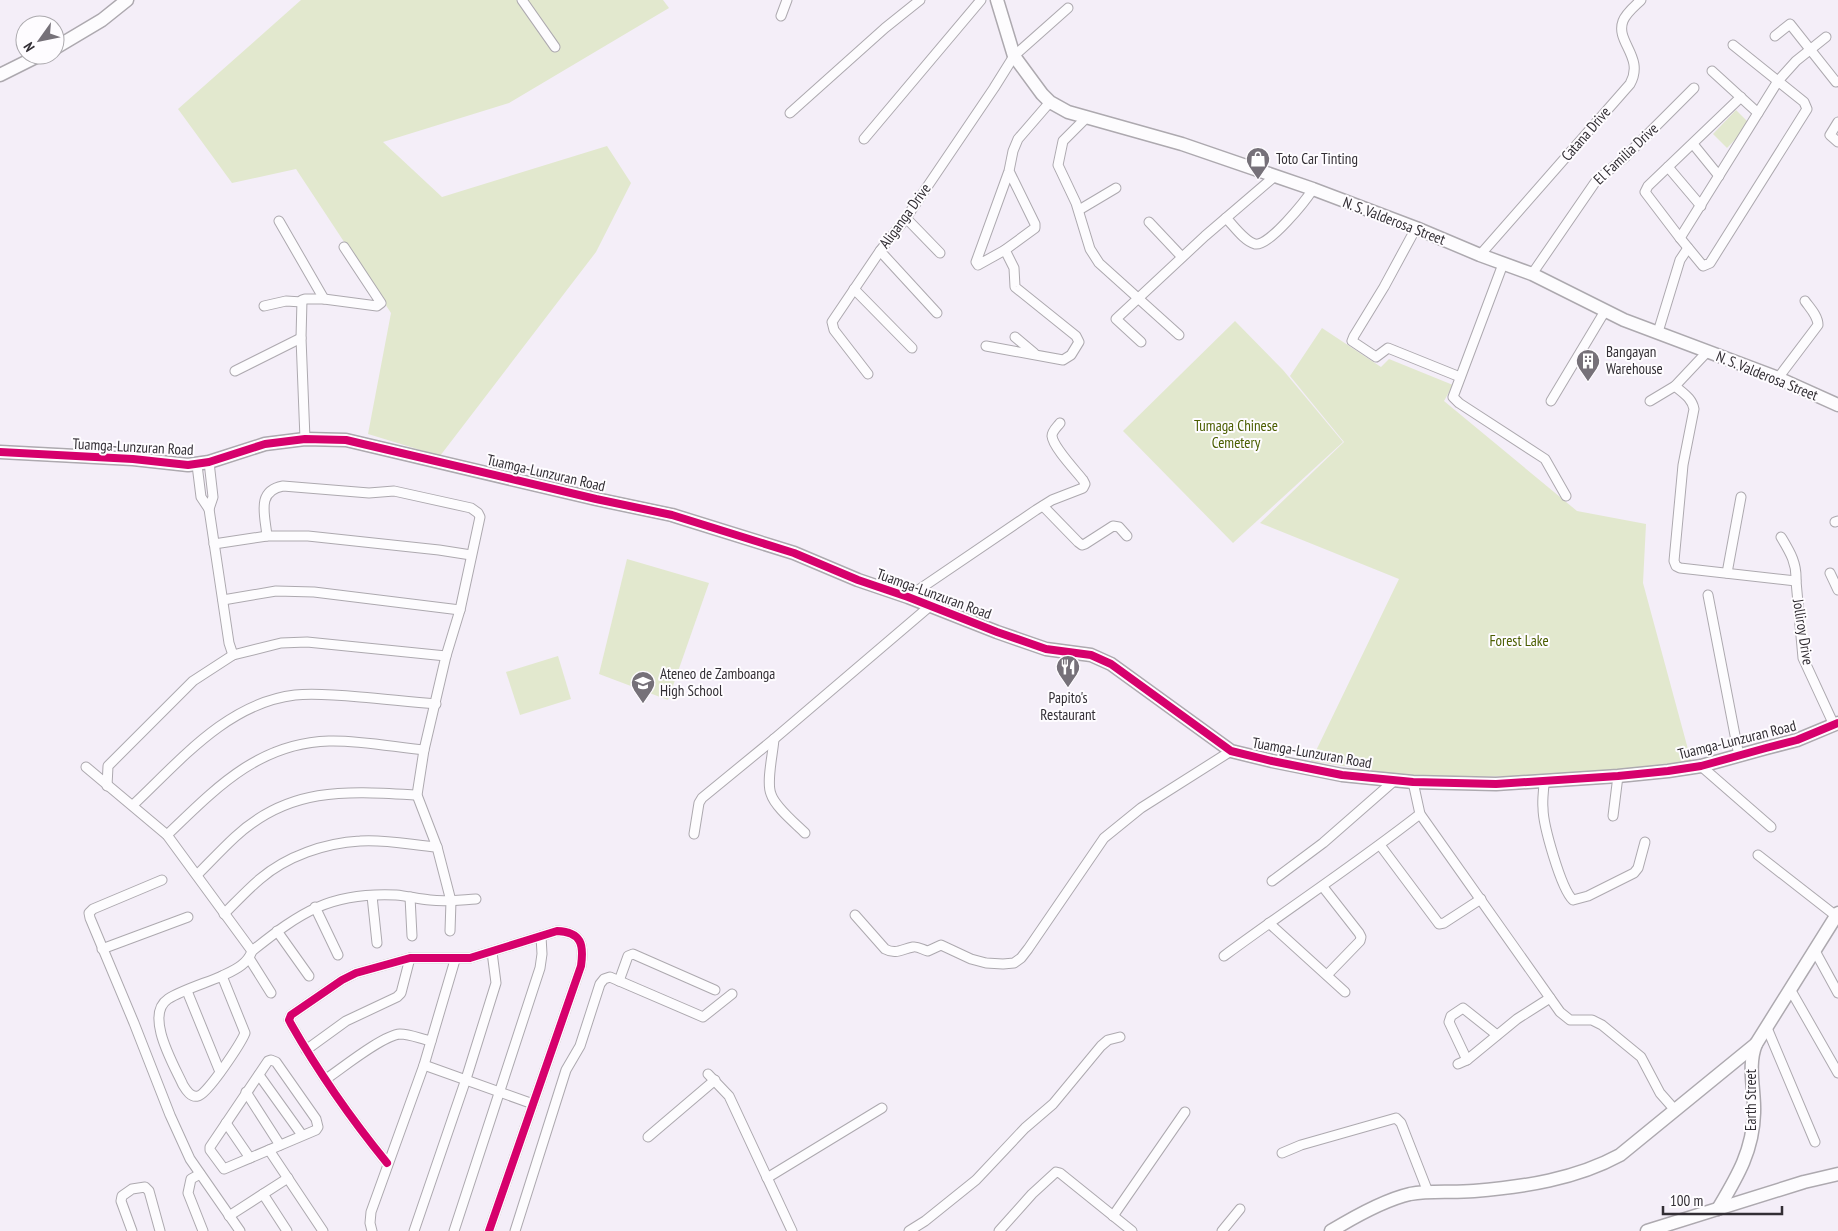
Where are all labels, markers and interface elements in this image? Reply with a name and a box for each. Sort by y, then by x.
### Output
north arrow [15,15,65,65]
text: N [19,39,39,55]
street label: Catana Drive [1557,103,1614,165]
street label: El Familia Drive [1589,119,1662,188]
shop icon: Toto Car Tinting [1245,146,1271,180]
place label: Toto Car Tinting [1276,149,1358,168]
street label: Aliganga Drive [875,179,935,252]
street label: N. S. Valderosa Street [1340,192,1448,249]
place label: Bangayan Warehouse [1606,342,1663,378]
street label: N. S. Valderosa Street [1713,346,1821,405]
building icon: Bangayan Warehouse [1575,348,1601,382]
park label: Tumaga Chinese Cemetery [1194,416,1278,452]
street label: Tuamga-Lunzuran Road [72,434,194,459]
street label: Tuamga-Lunzuran Road [485,450,607,495]
street label: Tuamga-Lunzuran Road [874,564,994,623]
street label: Jolliroy Drive [1789,597,1818,666]
park label: Forest Lake [1489,631,1549,650]
restaurant icon: Papito's Restaurant [1055,654,1081,688]
place label: Ateneo de Zamboanga High School [660,664,775,700]
school or university icon: Ateneo de Zamboanga High School [630,670,656,704]
place label: Papito's Restaurant [1040,688,1096,724]
street label: Tuamga-Lunzuran Road [1676,716,1798,763]
street label: Tuamga-Lunzuran Road [1251,733,1373,772]
street label: Earth Street [1741,1069,1760,1131]
scale bar [1663,1184,1782,1216]
text: 100 m [1670,1191,1703,1210]

